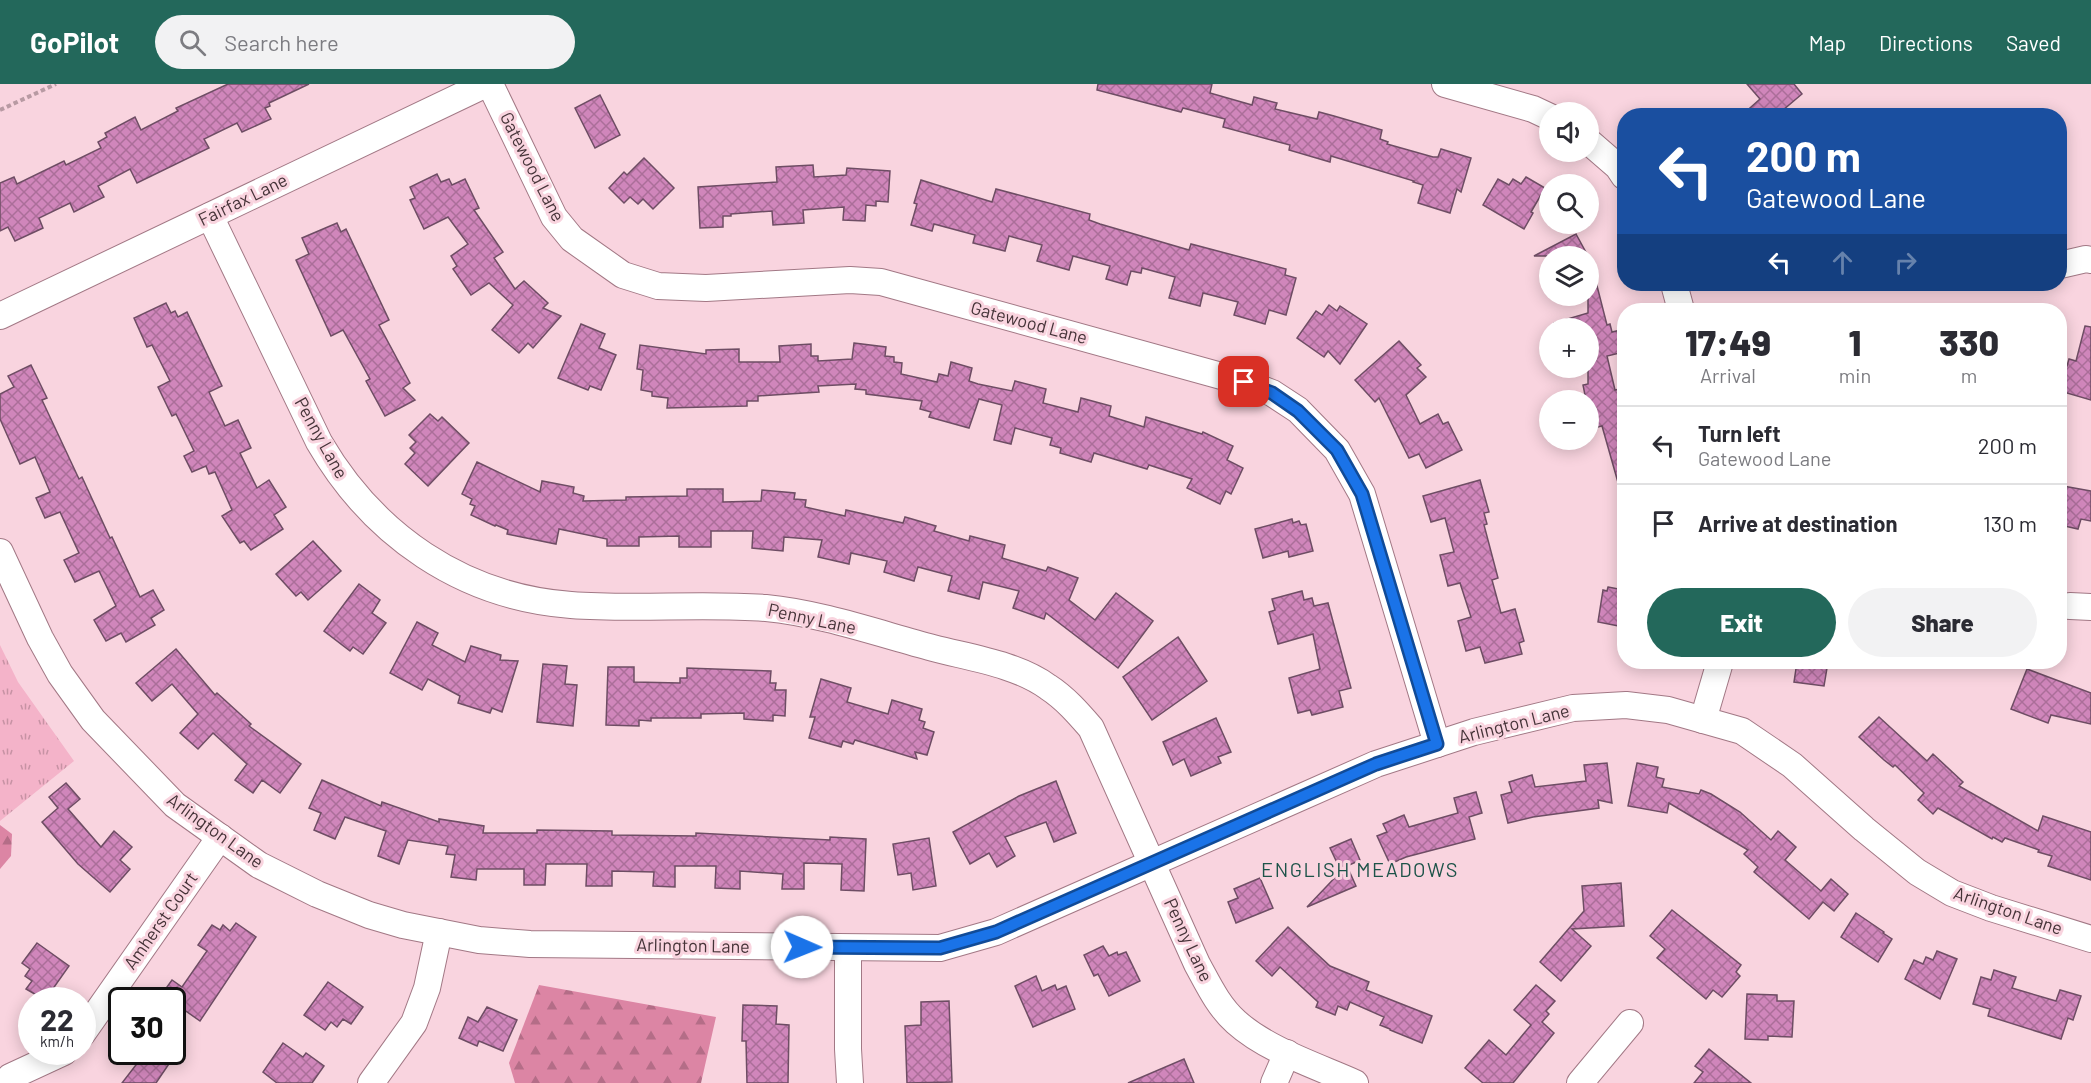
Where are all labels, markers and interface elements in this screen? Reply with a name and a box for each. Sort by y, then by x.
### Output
search box [155,15,575,69]
text: GoPilot [30,25,119,59]
icon: search [176,26,209,59]
text: Search here [224,29,339,55]
text: Map [1809,30,1846,55]
text: Directions [1879,30,1973,55]
text: Saved [2006,30,2061,55]
map controls [1539,102,1599,450]
button: sound [1539,102,1599,162]
street label: Gatewood Lane [496,108,570,225]
text: 200 m [1746,130,1861,180]
icon: left [1647,132,1725,210]
street label: Fairfax Lane [194,168,291,230]
button: search [1539,174,1599,234]
text: Gatewood Lane [1746,181,1926,213]
button: layers [1539,246,1599,306]
icon: left [1763,246,1796,279]
icon: ahead [1826,246,1859,279]
icon: right [1889,246,1922,279]
street label: Gatewood Lane [968,296,1090,348]
button: + [1539,318,1599,378]
text: 17:49 [1685,320,1771,363]
text: 1 [1849,320,1861,363]
text: 330 [1939,320,1999,363]
pin [1218,356,1269,407]
text: Arrival [1700,363,1756,387]
text: min [1839,363,1871,387]
text: m [1961,363,1977,387]
icon: arrive [1227,365,1260,398]
button: − [1539,390,1599,450]
street label: Penny Lane [291,393,353,482]
text: Turn left [1698,420,1781,446]
icon: left [1647,429,1680,462]
text: 200 m [1978,432,2037,458]
text: Gatewood Lane [1698,446,1831,470]
icon: arrive [1647,507,1680,540]
text: Arrive at destination [1698,510,1897,536]
text: 130 m [1983,510,2037,536]
button: Exit [1647,588,1836,657]
button: Share [1848,588,2037,657]
street label: Penny Lane [766,598,858,638]
street label: Arlington Lane [1456,699,1571,747]
street label: Arlington Lane [163,788,268,872]
district label: ENGLISH MEADOWS [1261,857,1459,881]
street label: Amherst Court [118,867,202,973]
street label: Arlington Lane [1951,881,2066,939]
street label: Penny Lane [1160,894,1218,985]
position arrow [770,915,834,979]
street label: Arlington Lane [636,933,750,957]
speed limit sign: 30 [108,987,186,1065]
text: 22 [40,1001,74,1037]
text: km/h [40,1032,74,1050]

